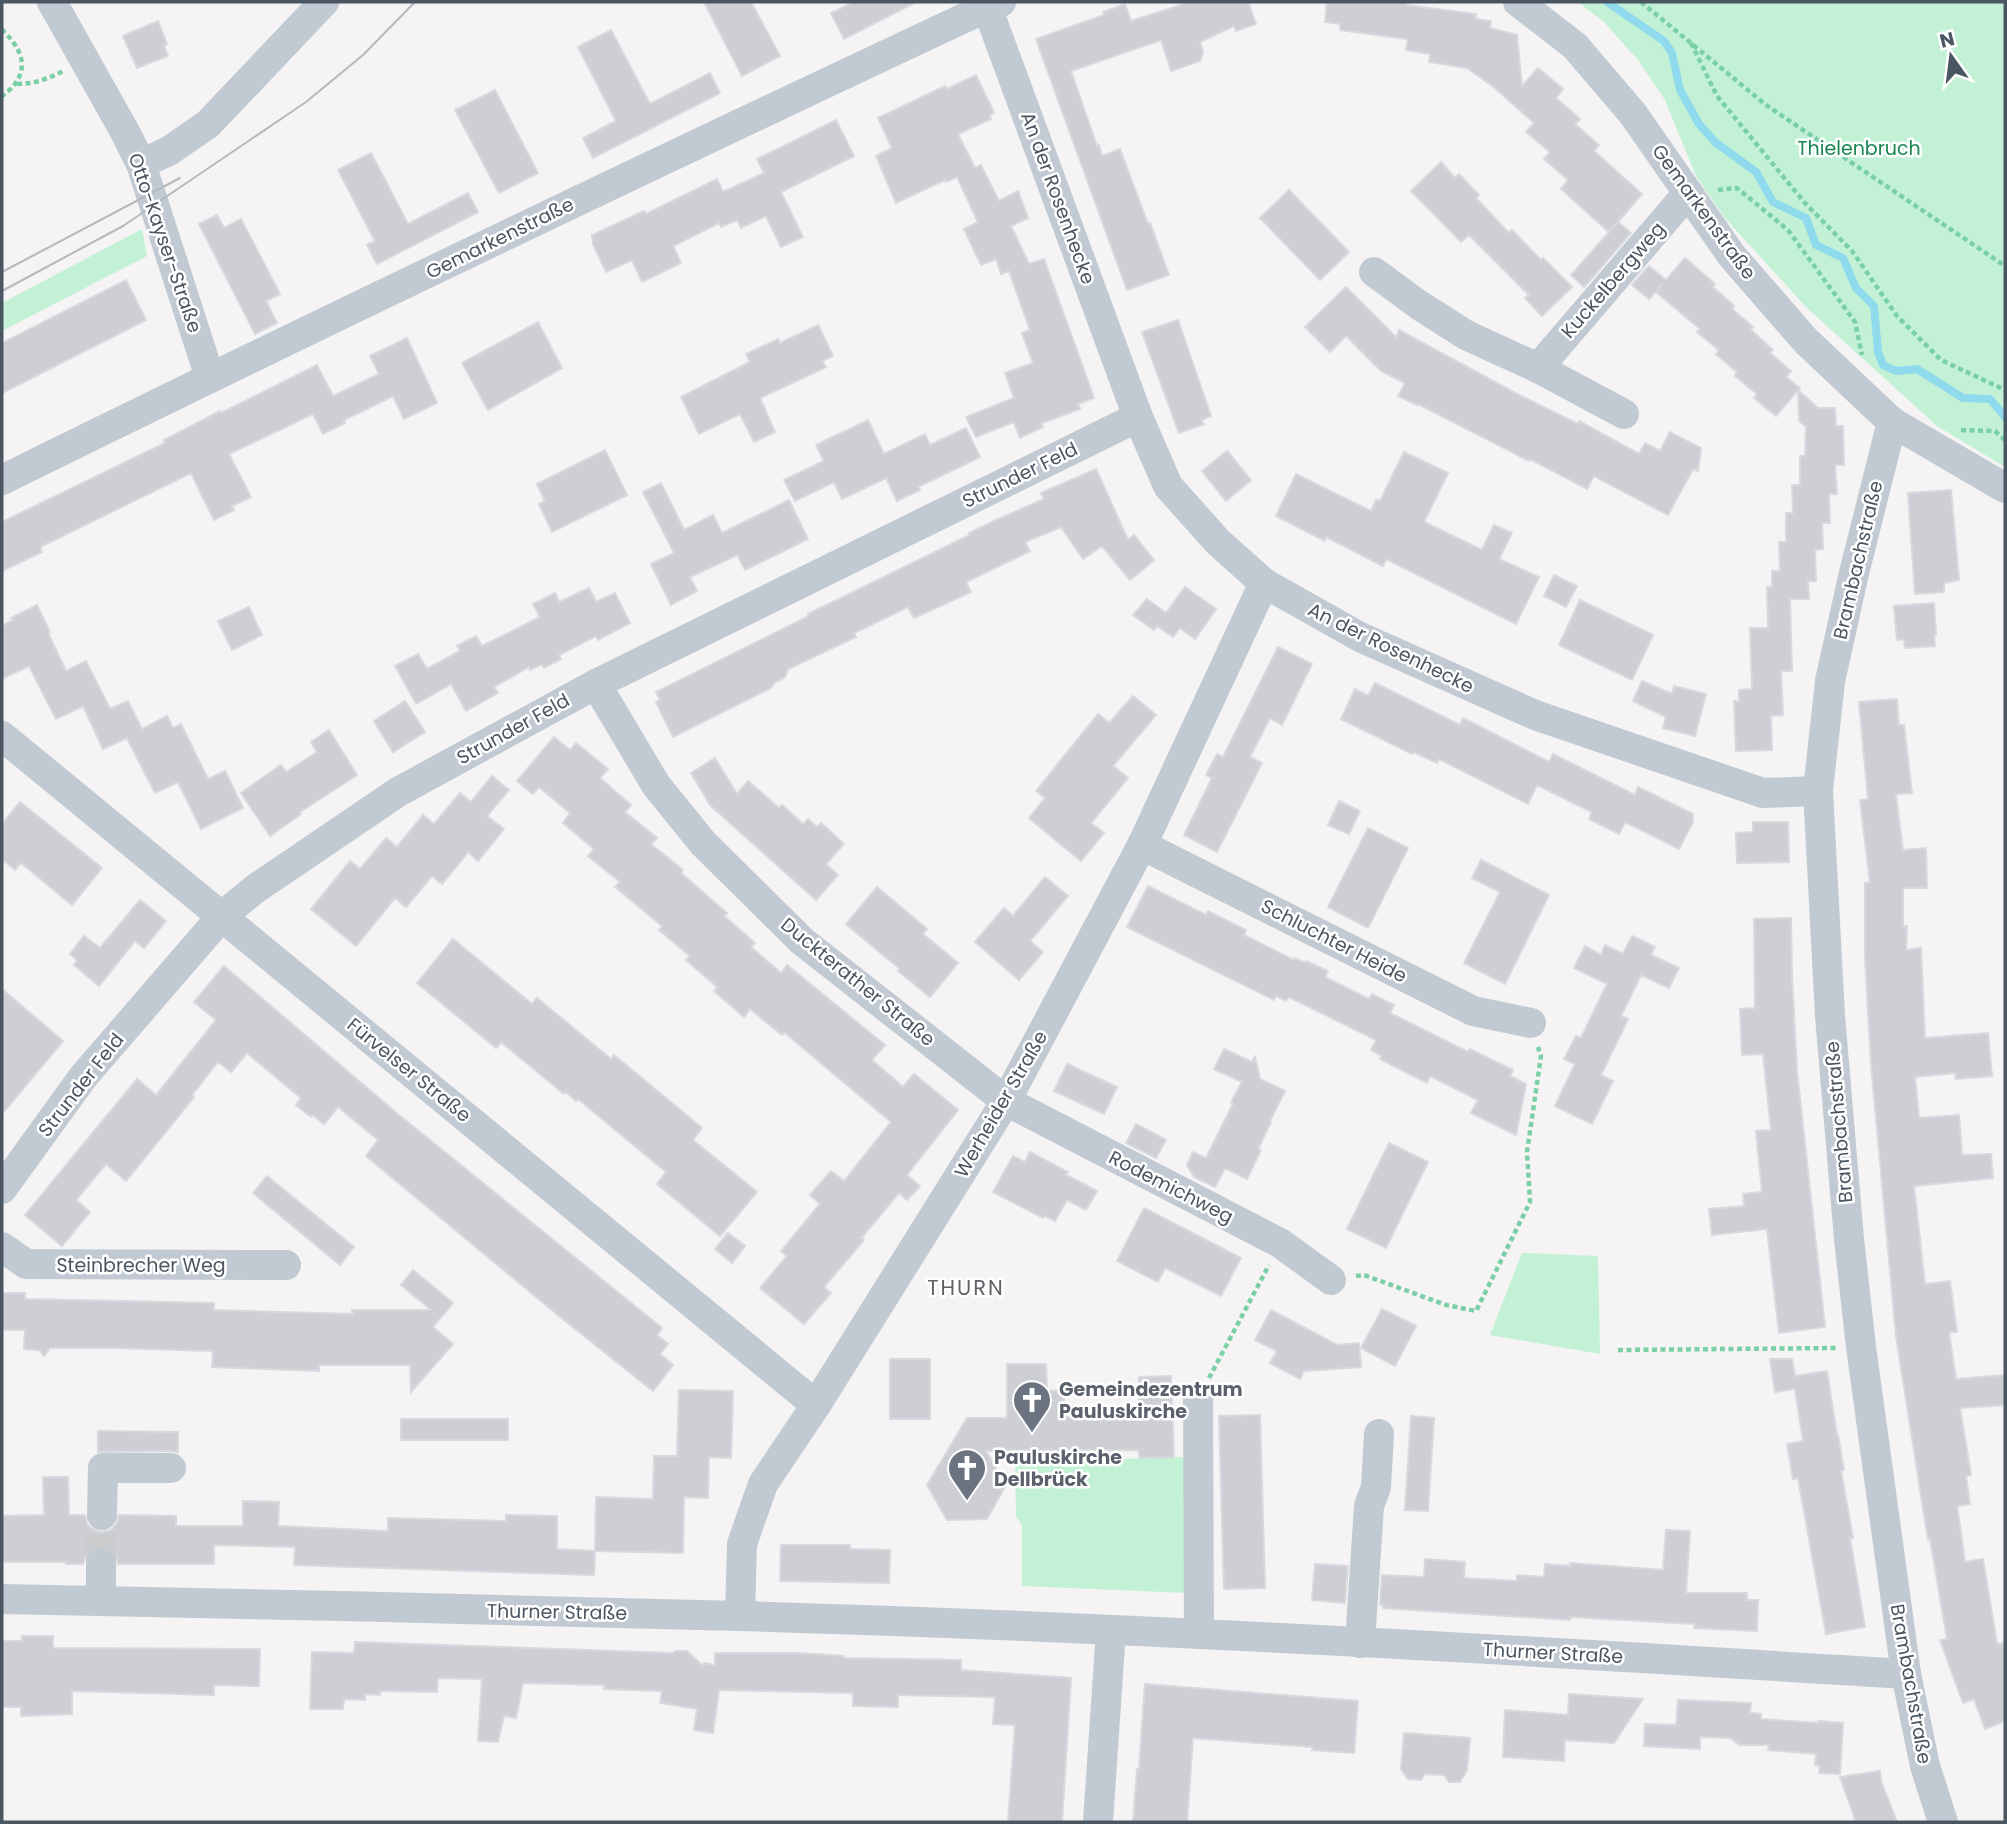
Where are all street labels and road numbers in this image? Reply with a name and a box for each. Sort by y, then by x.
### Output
street label: An der Rosenhecke [1014,108,1102,288]
street label: Gemarkenstraße [1646,139,1762,285]
street label: Otto-Kayser-Straße [122,150,208,336]
street label: Gemarkenstraße [422,191,578,285]
street label: Kuckelbergweg [1555,216,1671,344]
street label: Strunder Feld [958,435,1082,515]
street label: Brambachstraße [1827,478,1889,642]
street label: An der Rosenhecke [1304,596,1478,700]
street label: Strunder Feld [452,687,574,771]
street label: Schluchter Heide [1256,893,1412,989]
street label: Duckterather Straße [775,911,941,1053]
street label: Fürvelser Straße [341,1012,477,1128]
street label: Werheider Straße [948,1026,1054,1182]
street label: Strunder Feld [32,1027,130,1143]
street label: Brambachstraße [1818,1040,1860,1204]
street label: Rodemichweg [1104,1144,1238,1230]
street label: Steinbrecher Weg [56,1252,226,1279]
street label: Thurner Straße [487,1597,627,1627]
street label: Brambachstraße [1884,1602,1938,1766]
street label: Thurner Straße [1482,1636,1624,1670]

